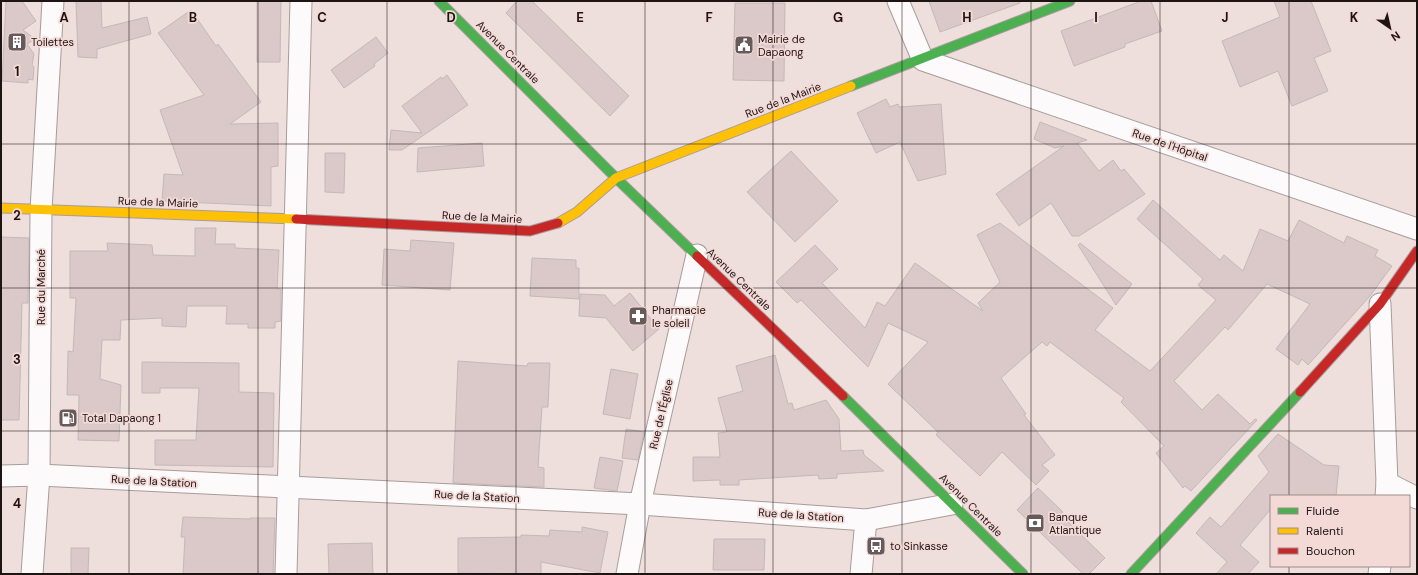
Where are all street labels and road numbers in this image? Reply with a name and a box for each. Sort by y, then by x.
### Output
street label: Avenue Centrale [473,17,543,87]
street label: Rue de la Mairie [743,79,823,121]
street label: Rue de l'Hôpital [1131,126,1209,164]
street label: Rue de la Mairie [118,194,198,210]
street label: Rue de la Mairie [442,208,522,226]
street label: Avenue Centrale [704,245,774,313]
street label: Rue du Marché [34,249,48,325]
street label: Rue de l'Église [646,378,676,450]
street label: Avenue Centrale [936,470,1006,540]
street label: Rue de la Station [111,472,197,490]
street label: Rue de la Station [434,487,520,505]
street label: Rue de la Station [758,505,844,525]

